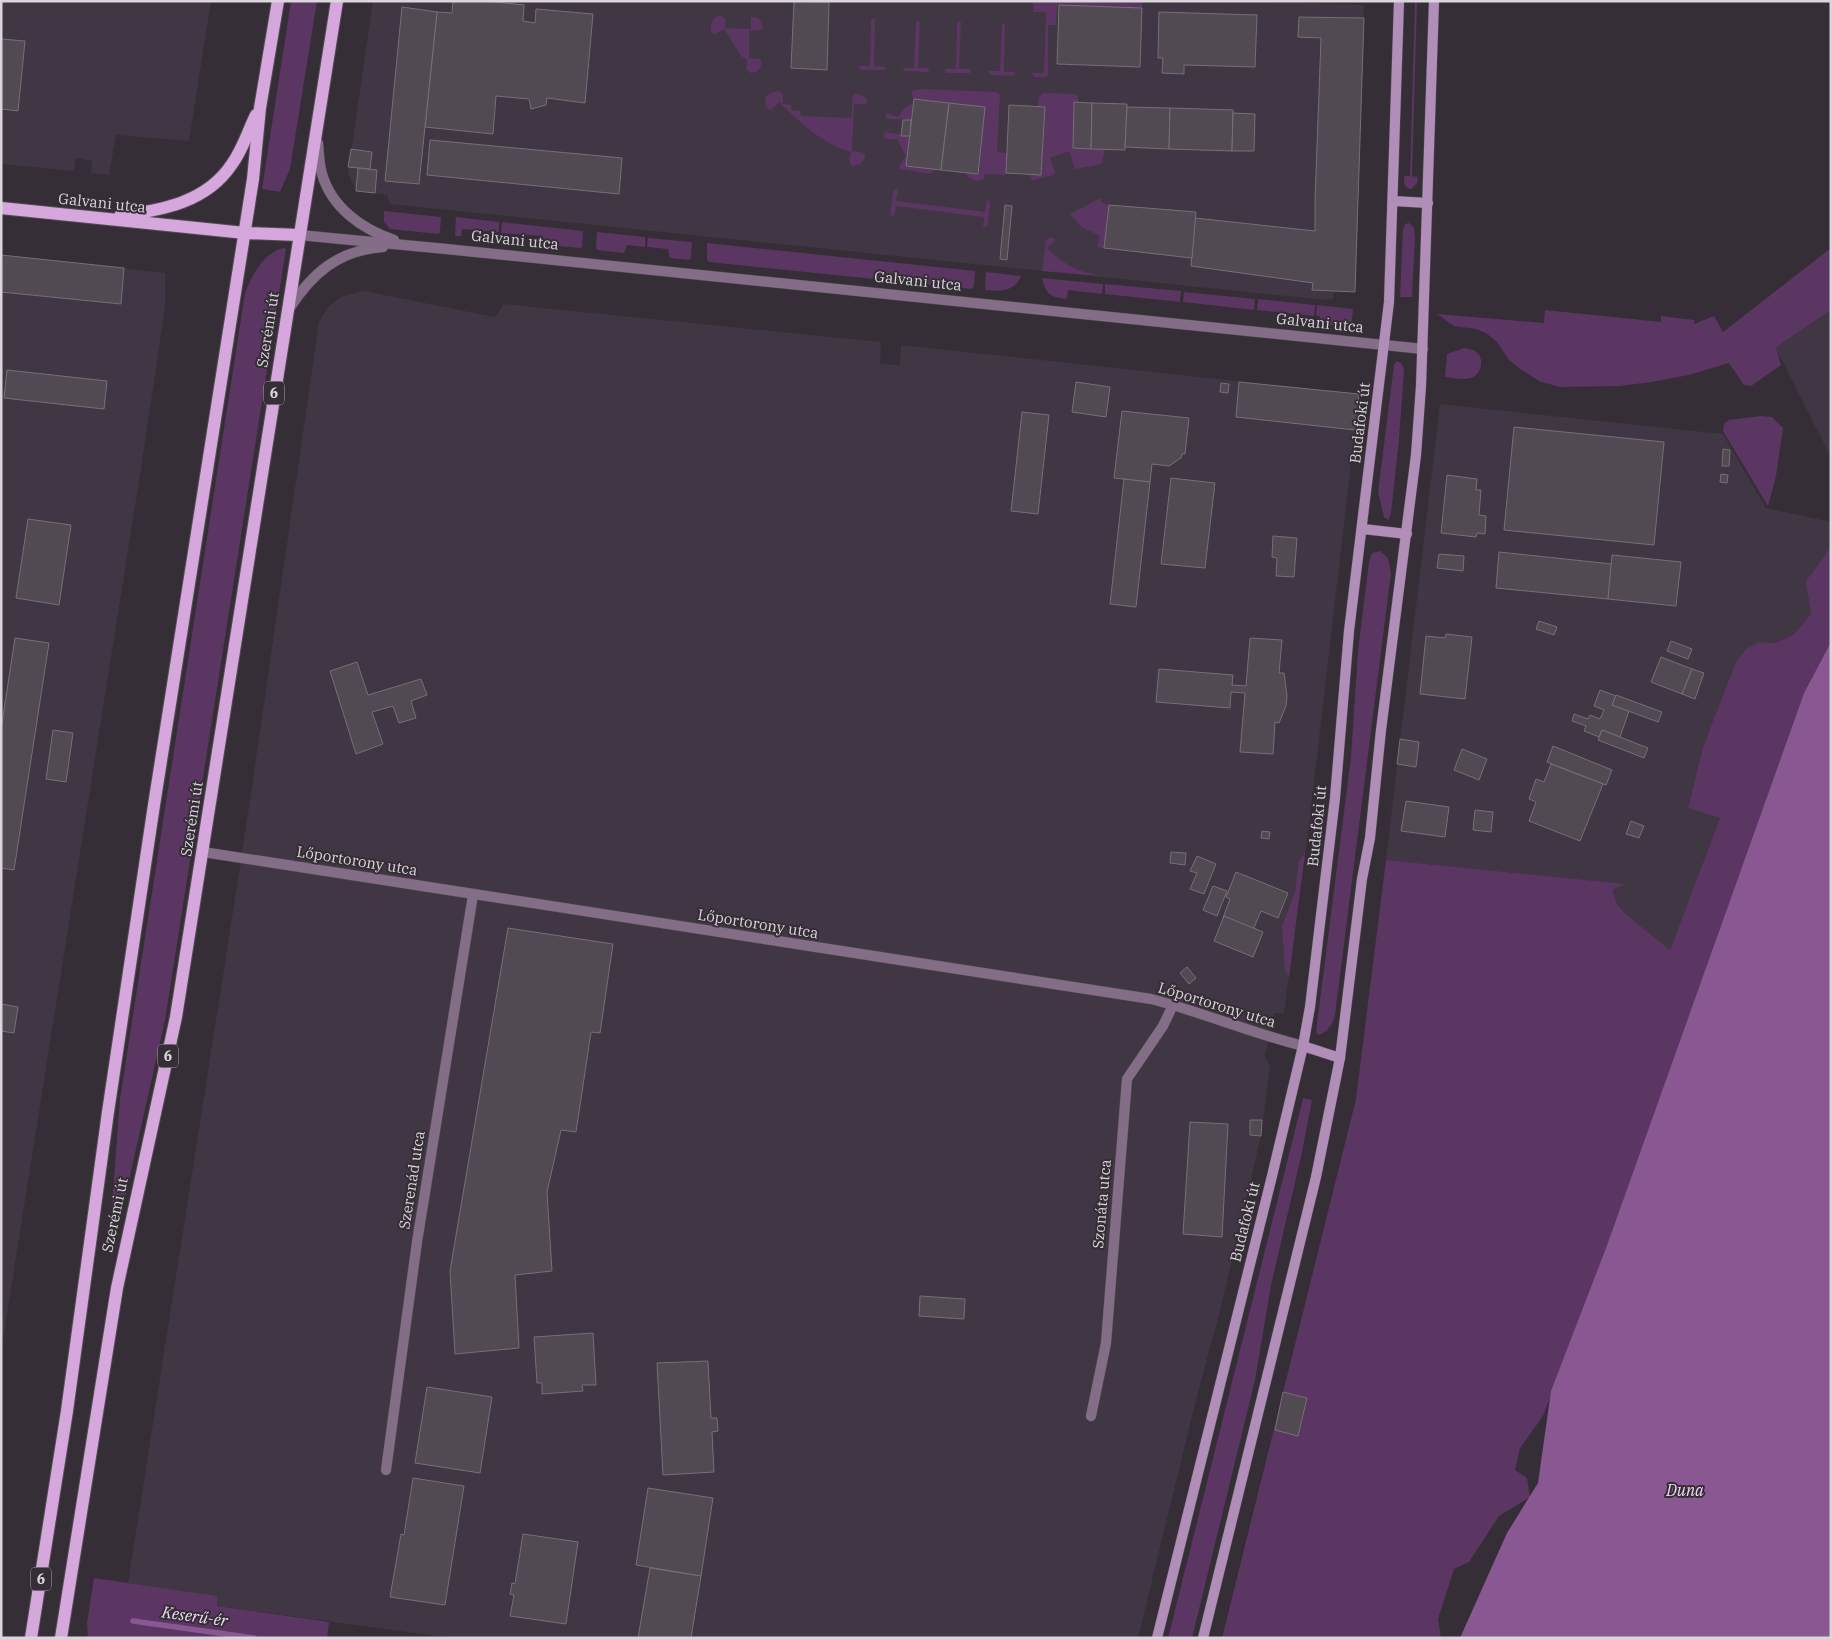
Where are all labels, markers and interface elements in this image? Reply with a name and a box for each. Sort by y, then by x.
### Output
street label: Galvani utca [57,188,147,217]
street label: Galvani utca [470,225,560,254]
street label: Galvani utca [873,266,963,295]
street label: Szerémi út [252,291,283,369]
street label: Galvani utca [1275,308,1365,337]
street label: Budafoki út [1345,381,1374,465]
road number: 6 [264,382,284,404]
street label: Szerémi út [176,780,207,858]
street label: Budafoki út [1303,784,1330,867]
street label: Lőportorony utca [295,842,419,879]
street label: Lőportorony utca [696,905,820,942]
street label: Lőportorony utca [1156,978,1278,1031]
road number: 6 [158,1044,178,1068]
street label: Szerenád utca [394,1129,429,1231]
street label: Szonáta utca [1088,1158,1115,1249]
street label: Szerémi út [97,1176,132,1254]
street label: Budafoki út [1225,1180,1264,1264]
water label: Duna [1665,1480,1704,1500]
road number: 6 [31,1568,51,1590]
water label: Keserű-ér [160,1601,230,1631]

